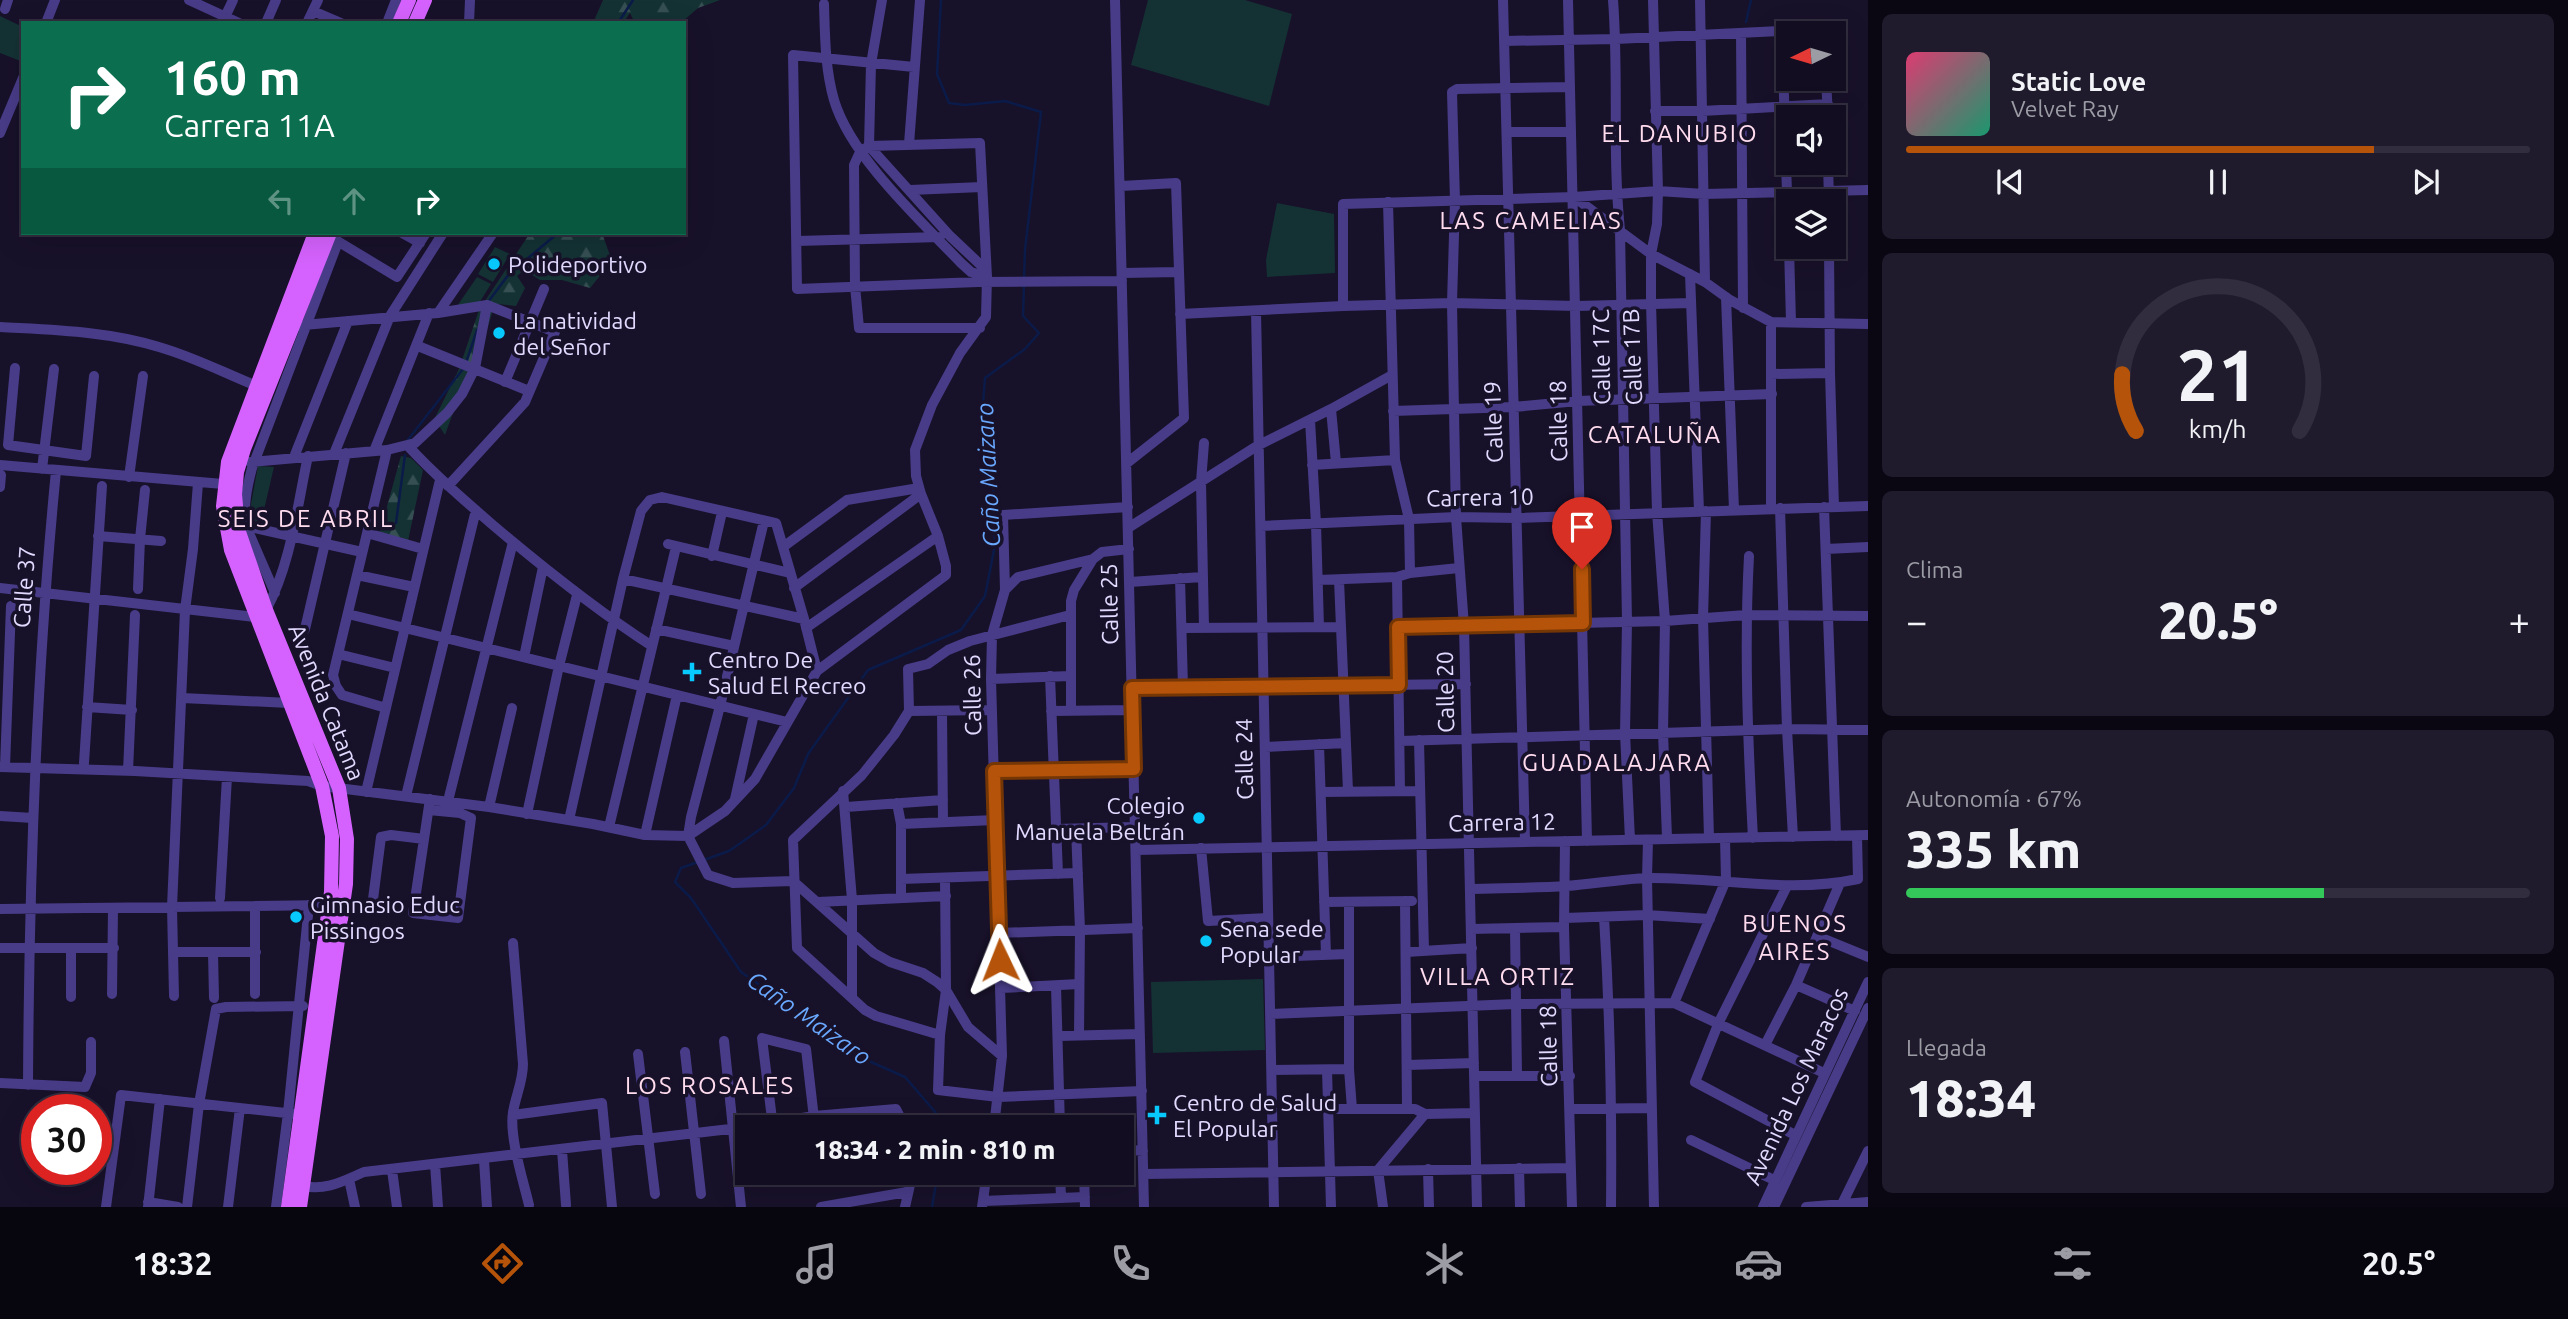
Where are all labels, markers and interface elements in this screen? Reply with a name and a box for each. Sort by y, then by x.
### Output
north arrow [1776,21,1846,91]
map controls [1776,21,1846,259]
icon: right [49,49,140,140]
text: 160 m [164,49,301,104]
text: Static Love [2011,67,2146,96]
text: Velvet Ray [2011,96,2119,121]
button: sound [1776,105,1846,175]
text: Carrera 11A [164,107,335,143]
district label: EL DANUBIO [1601,120,1759,147]
icon: previous [1991,163,2029,201]
icon: pause [2199,163,2237,201]
icon: next [2407,163,2445,201]
icon: left [262,182,300,220]
icon: ahead [335,182,373,220]
icon: right [408,182,446,220]
button: layers [1776,189,1846,259]
district label: LAS CAMELIAS [1439,207,1623,234]
place label: Polideportivo [508,252,648,277]
marker: Polideportivo [486,256,502,272]
place label: La natividad del Señor [513,308,637,359]
street label: Calle 17B [1618,308,1646,406]
street label: Calle 17C [1588,309,1614,405]
marker: La natividad del Señor [491,325,507,341]
text: 21 [2177,333,2259,415]
street label: Calle 18 [1545,380,1571,462]
street label: Calle 19 [1479,381,1507,463]
water label: Caño Maizaro [971,402,1005,548]
text: km/h [2189,415,2247,443]
district label: CATALUÑA [1588,421,1722,448]
street label: Carrera 10 [1426,484,1534,510]
pin [1552,497,1612,569]
district label: SEIS DE ABRIL [218,505,394,532]
icon: arrive [1563,508,1601,546]
street label: Calle 37 [9,545,39,629]
text: Clima [1906,557,1963,582]
street label: Calle 25 [1096,563,1122,645]
text: 20.5° [2158,591,2278,649]
text: − [1906,600,1927,642]
text: + [2509,600,2530,642]
street label: Avenida Catama [284,620,370,784]
place label: Centro De Salud El Recreo [708,647,867,698]
street label: Calle 20 [1432,651,1458,733]
street label: Calle 26 [959,654,985,736]
marker: Centro De Salud El Recreo [682,662,702,682]
street label: Calle 24 [1231,718,1257,800]
district label: GUADALAJARA [1522,749,1712,776]
text: Autonomía · 67% [1906,786,2082,811]
place label: Colegio Manuela Beltrán [1015,793,1185,844]
street label: Carrera 12 [1448,809,1556,835]
marker: Colegio Manuela Beltrán [1191,810,1207,826]
text: 335 km [1906,820,2081,878]
place label: Gimnasio Educ Pissingos [310,892,460,943]
marker: Gimnasio Educ Pissingos [288,909,304,925]
district label: BUENOS AIRES [1742,910,1848,965]
place label: Sena sede Popular [1220,916,1324,967]
position arrow [963,923,1037,997]
marker: Sena sede Popular [1198,933,1214,949]
district label: VILLA ORTIZ [1420,963,1576,990]
water label: Caño Maizaro [742,966,876,1070]
street label: Avenida Los Maracos [1739,983,1853,1189]
street label: Calle 18 [1535,1005,1561,1087]
text: Llegada [1906,1035,1987,1060]
text: 18:34 [1906,1069,2036,1127]
district label: LOS ROSALES [625,1072,795,1099]
place label: Centro de Salud El Popular [1173,1090,1337,1141]
speed limit sign: 30 [21,1094,112,1185]
marker: Centro de Salud El Popular [1147,1105,1167,1125]
text: 18:34 · 2 min · 810 m [814,1135,1055,1164]
icon: directions [478,1239,527,1288]
icon: music [792,1239,841,1288]
icon: phone [1106,1239,1155,1288]
icon: climate [1420,1239,1469,1288]
icon: car [1734,1239,1783,1288]
icon: filters [2048,1239,2097,1288]
text: 18:32 [133,1245,213,1281]
text: 20.5° [2362,1245,2435,1281]

